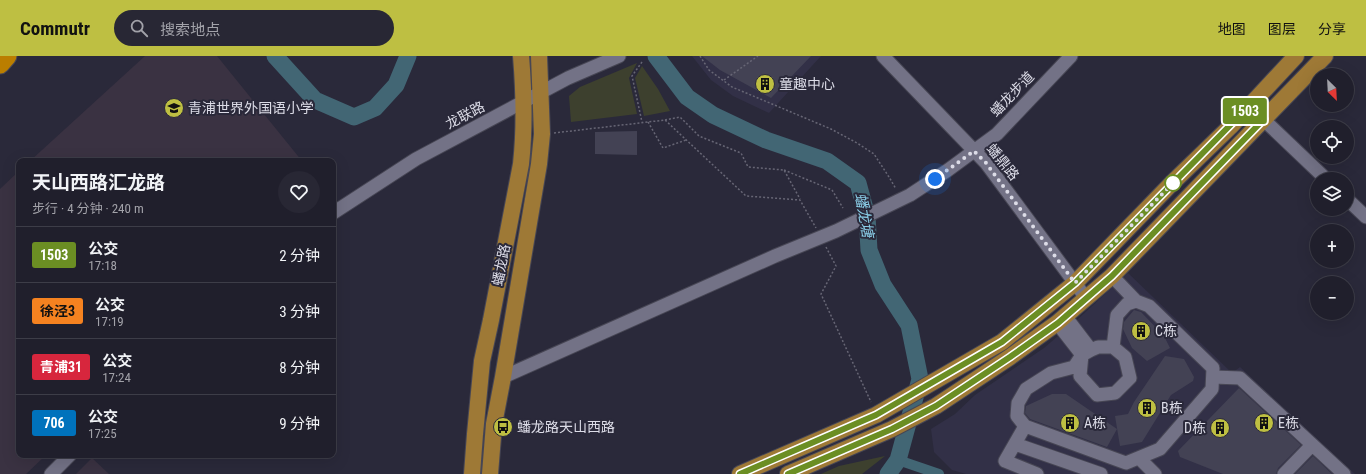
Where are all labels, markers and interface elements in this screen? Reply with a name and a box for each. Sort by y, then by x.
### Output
search box [114,10,394,46]
text: Commutr [20,17,90,40]
icon: search [128,17,150,39]
text: 搜索地点 [160,21,220,39]
text: 地图 [1218,21,1246,37]
text: 图层 [1268,21,1296,37]
text: 分享 [1318,21,1346,37]
street label: 蟠龙步道 [987,68,1037,120]
north arrow [1310,68,1354,112]
map controls [1310,68,1354,320]
building icon: 童趣中心 [754,73,776,95]
place label: 童趣中心 [779,76,835,92]
school or university icon: 青浦世界外国语小学 [163,97,185,119]
street label: 龙联路 [443,98,487,132]
line badge: 1503 [1217,98,1273,124]
place label: 青浦世界外国语小学 [188,100,314,116]
text: 1503 [1231,103,1259,119]
button: locate [1310,120,1354,164]
street label: 蟠鼎路 [984,141,1022,183]
your location [925,169,945,189]
text: 天山西路汇龙路 [32,171,165,194]
button: heart [278,171,320,213]
button: layers [1310,172,1354,216]
unlabelled marker [1164,174,1182,192]
water label: 蟠龙塘 [851,191,877,242]
text: 步行 · 4 分钟 · 240 m [32,201,144,216]
button: + [1310,224,1354,268]
text: 公交 [88,240,118,258]
street label: 蟠龙路 [489,243,513,287]
text: 1503 [40,247,68,263]
text: 2 分钟 [279,247,320,265]
text: 17:18 [88,258,117,273]
button: − [1310,276,1354,320]
text: 公交 [95,296,125,314]
text: 徐泾3 [40,303,75,319]
text: 3 分钟 [279,303,320,321]
text: 17:19 [95,314,124,329]
building icon: C栋 [1130,320,1152,342]
place label: C栋 [1155,323,1177,339]
text: 公交 [102,352,132,370]
text: 青浦31 [40,359,82,375]
text: 8 分钟 [279,359,320,377]
text: 17:24 [102,370,131,385]
building icon: B栋 [1136,397,1158,419]
place label: B栋 [1161,400,1183,416]
text: 公交 [88,408,118,426]
building icon: A栋 [1059,412,1081,434]
building icon: E栋 [1253,412,1275,434]
text: 706 [43,415,65,431]
text: 9 分钟 [279,415,320,433]
place label: A栋 [1084,415,1106,431]
place label: E栋 [1278,415,1299,431]
bus stop icon: 蟠龙路天山西路 [492,416,514,438]
building icon: D栋 [1209,417,1231,439]
place label: 蟠龙路天山西路 [517,419,615,435]
place label: D栋 [1184,420,1206,436]
text: 17:25 [88,426,117,441]

